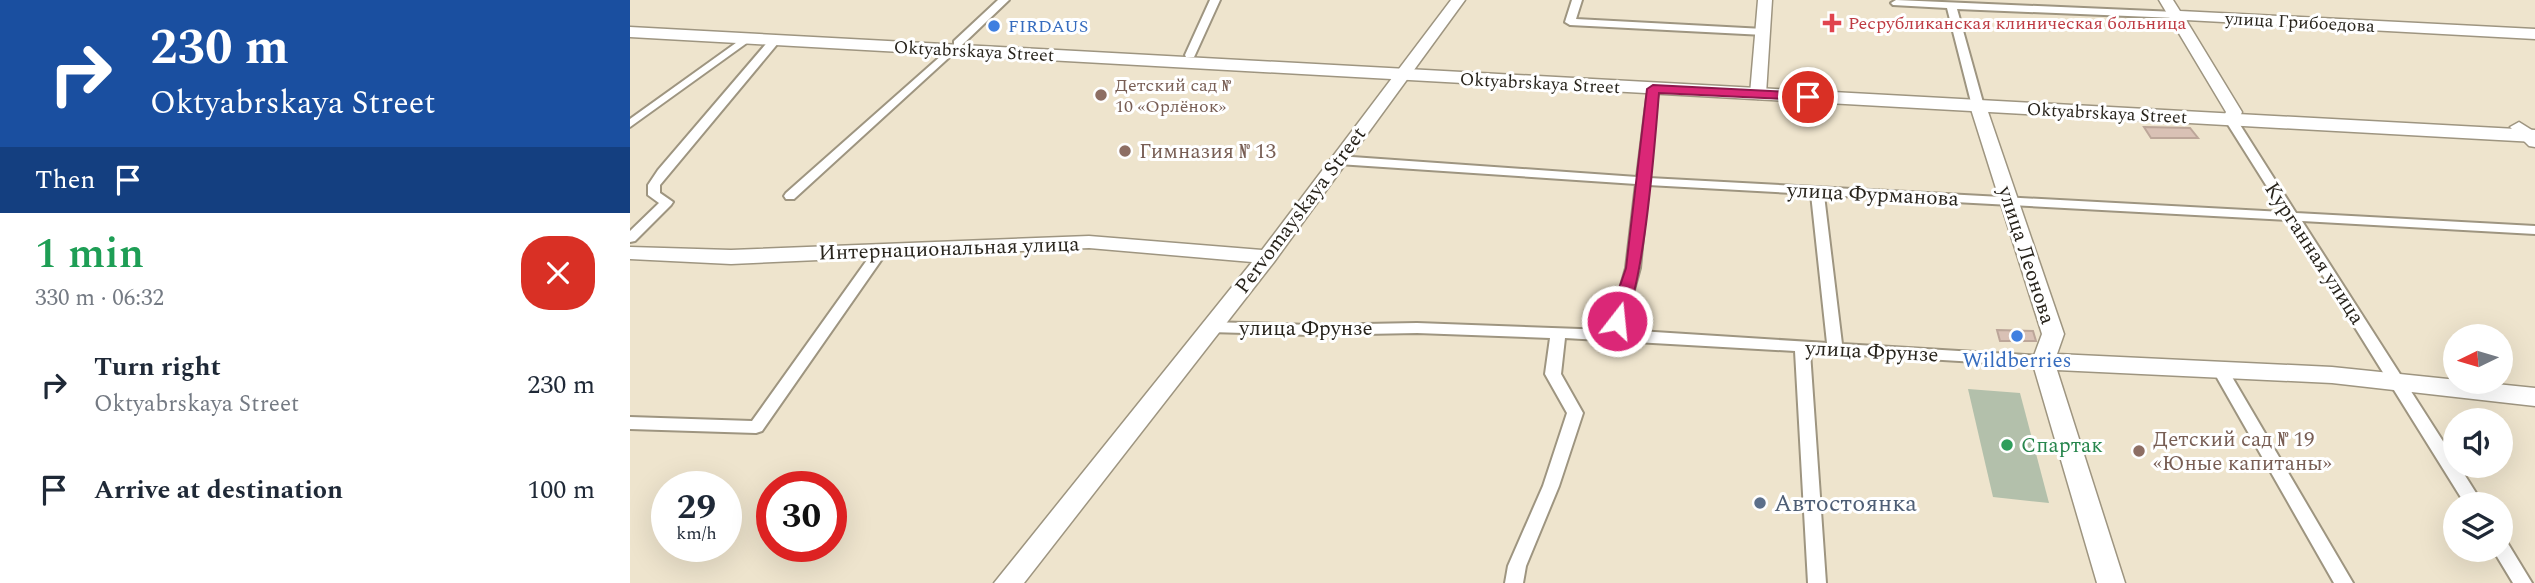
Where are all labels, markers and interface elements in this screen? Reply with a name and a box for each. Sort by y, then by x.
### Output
street label: улица Грибоедова [2223,5,2376,40]
place label: Ресрубликанская клиническая больница [1848,10,2187,37]
text: 230 m [150,11,289,86]
place label: FIRDAUS [1008,13,1088,40]
marker: Ресрубликанская клиническая больница [1822,13,1842,33]
marker: FIRDAUS [986,18,1002,34]
icon: right [35,28,126,119]
street label: Oktyabrskaya Street [893,34,1055,69]
street label: Oktyabrskaya Street [1459,66,1621,101]
pin [1778,67,1838,127]
place label: Детский сад № 10 «Орлёнок» [1115,72,1232,120]
icon: arrive [1789,78,1827,116]
text: Oktyabrskaya Street [150,79,436,128]
marker: Детский сад № 10 «Орлёнок» [1093,87,1109,103]
street label: Oktyabrskaya Street [2026,96,2188,131]
street label: Pervomayskaya Street [1227,120,1374,301]
place label: Гимназия № 13 [1139,136,1277,168]
marker: Гимназия № 13 [1117,143,1133,159]
text: Then [35,160,95,200]
icon: arrive [109,161,147,199]
street label: улица Фурманова [1785,174,1960,216]
street label: Курганная улица [2256,176,2373,332]
street label: улица Леонова [1988,181,2064,329]
text: 1 min [35,223,144,286]
street label: Интернациональная улица [818,228,1081,270]
button: close [521,236,595,310]
text: 330 m · 06:32 [35,281,164,316]
position arrow [1580,284,1654,358]
street label: улица Фрунзе [1238,313,1373,345]
north arrow [2443,324,2513,394]
map controls [2443,324,2513,562]
marker: Wildberries [2009,328,2025,344]
street label: улица Фрунзе [1804,332,1939,371]
place label: Wildberries [1962,345,2072,377]
text: Turn right [94,347,221,387]
text: 230 m [527,365,595,405]
icon: right [35,366,73,404]
text: Oktyabrskaya Street [94,387,299,422]
button: sound [2443,408,2513,478]
place label: Детский сад № 19 «Юные капитаны» [2153,424,2332,480]
place label: Спартак [2021,430,2103,462]
marker: Спартак [1999,437,2015,453]
marker: Детский сад № 19 «Юные капитаны» [2131,443,2147,459]
text: Arrive at destination [94,470,343,510]
text: 100 m [527,470,595,510]
icon: arrive [35,471,73,509]
speed limit sign: 30 [756,471,847,562]
text: 29 [677,481,716,534]
place label: Автостоянка [1774,486,1917,522]
button: layers [2443,492,2513,562]
marker: Автостоянка [1752,495,1768,511]
text: km/h [676,520,717,547]

